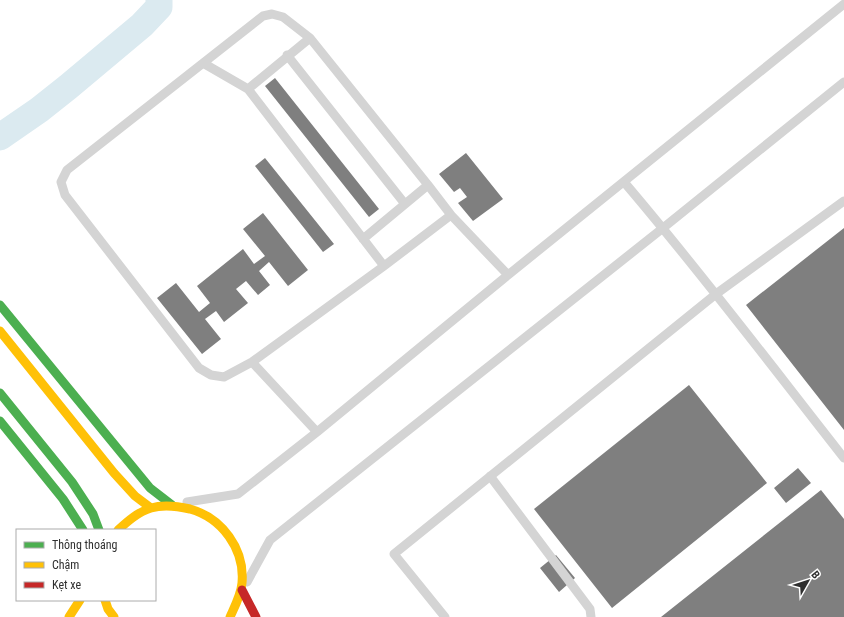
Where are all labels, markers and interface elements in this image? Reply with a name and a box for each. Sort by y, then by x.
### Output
legend [16,529,156,601]
text: Thông thoáng [52,538,117,552]
text: Chậm [52,558,79,572]
north arrow [788,561,828,601]
text: B [808,569,822,582]
text: Kẹt xe [52,578,81,592]

